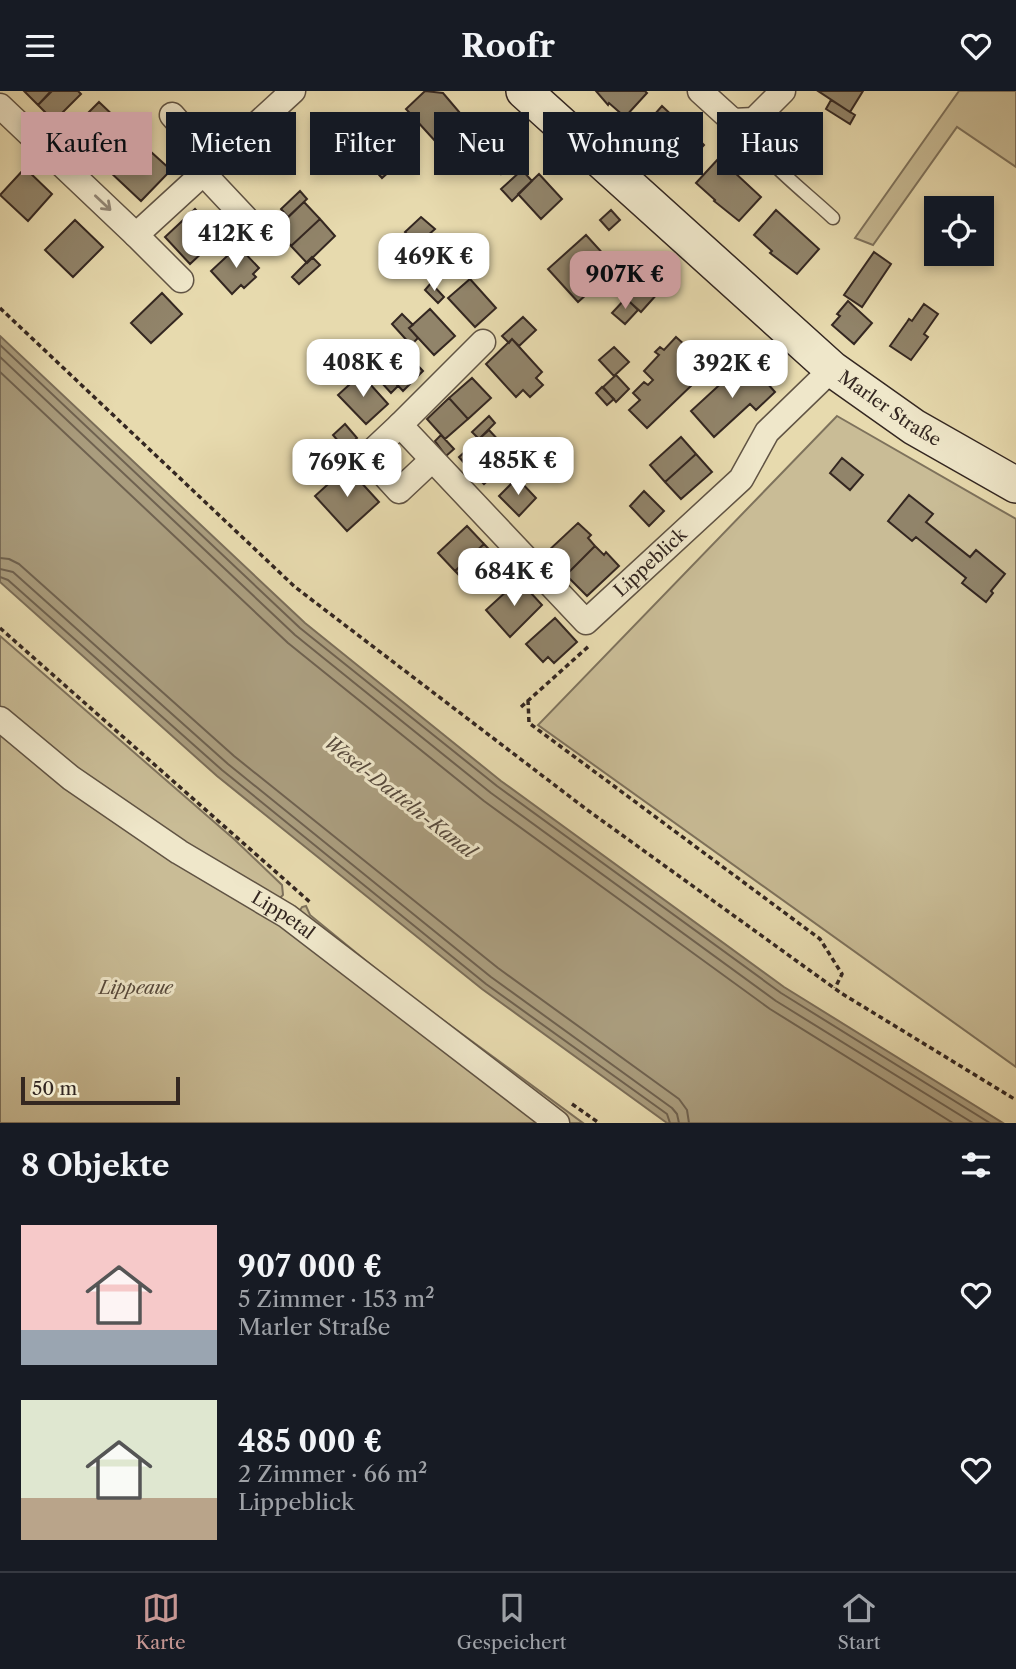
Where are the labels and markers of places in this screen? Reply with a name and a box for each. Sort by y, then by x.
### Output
pin: 412K € [179,211,293,270]
pin: 469K € [377,233,491,293]
pin: 907K € [568,251,682,311]
pin: 408K € [306,339,420,399]
pin: 392K € [675,341,789,400]
pin: 485K € [461,437,575,497]
pin: 769K € [290,439,404,499]
pin: 684K € [457,549,571,608]

